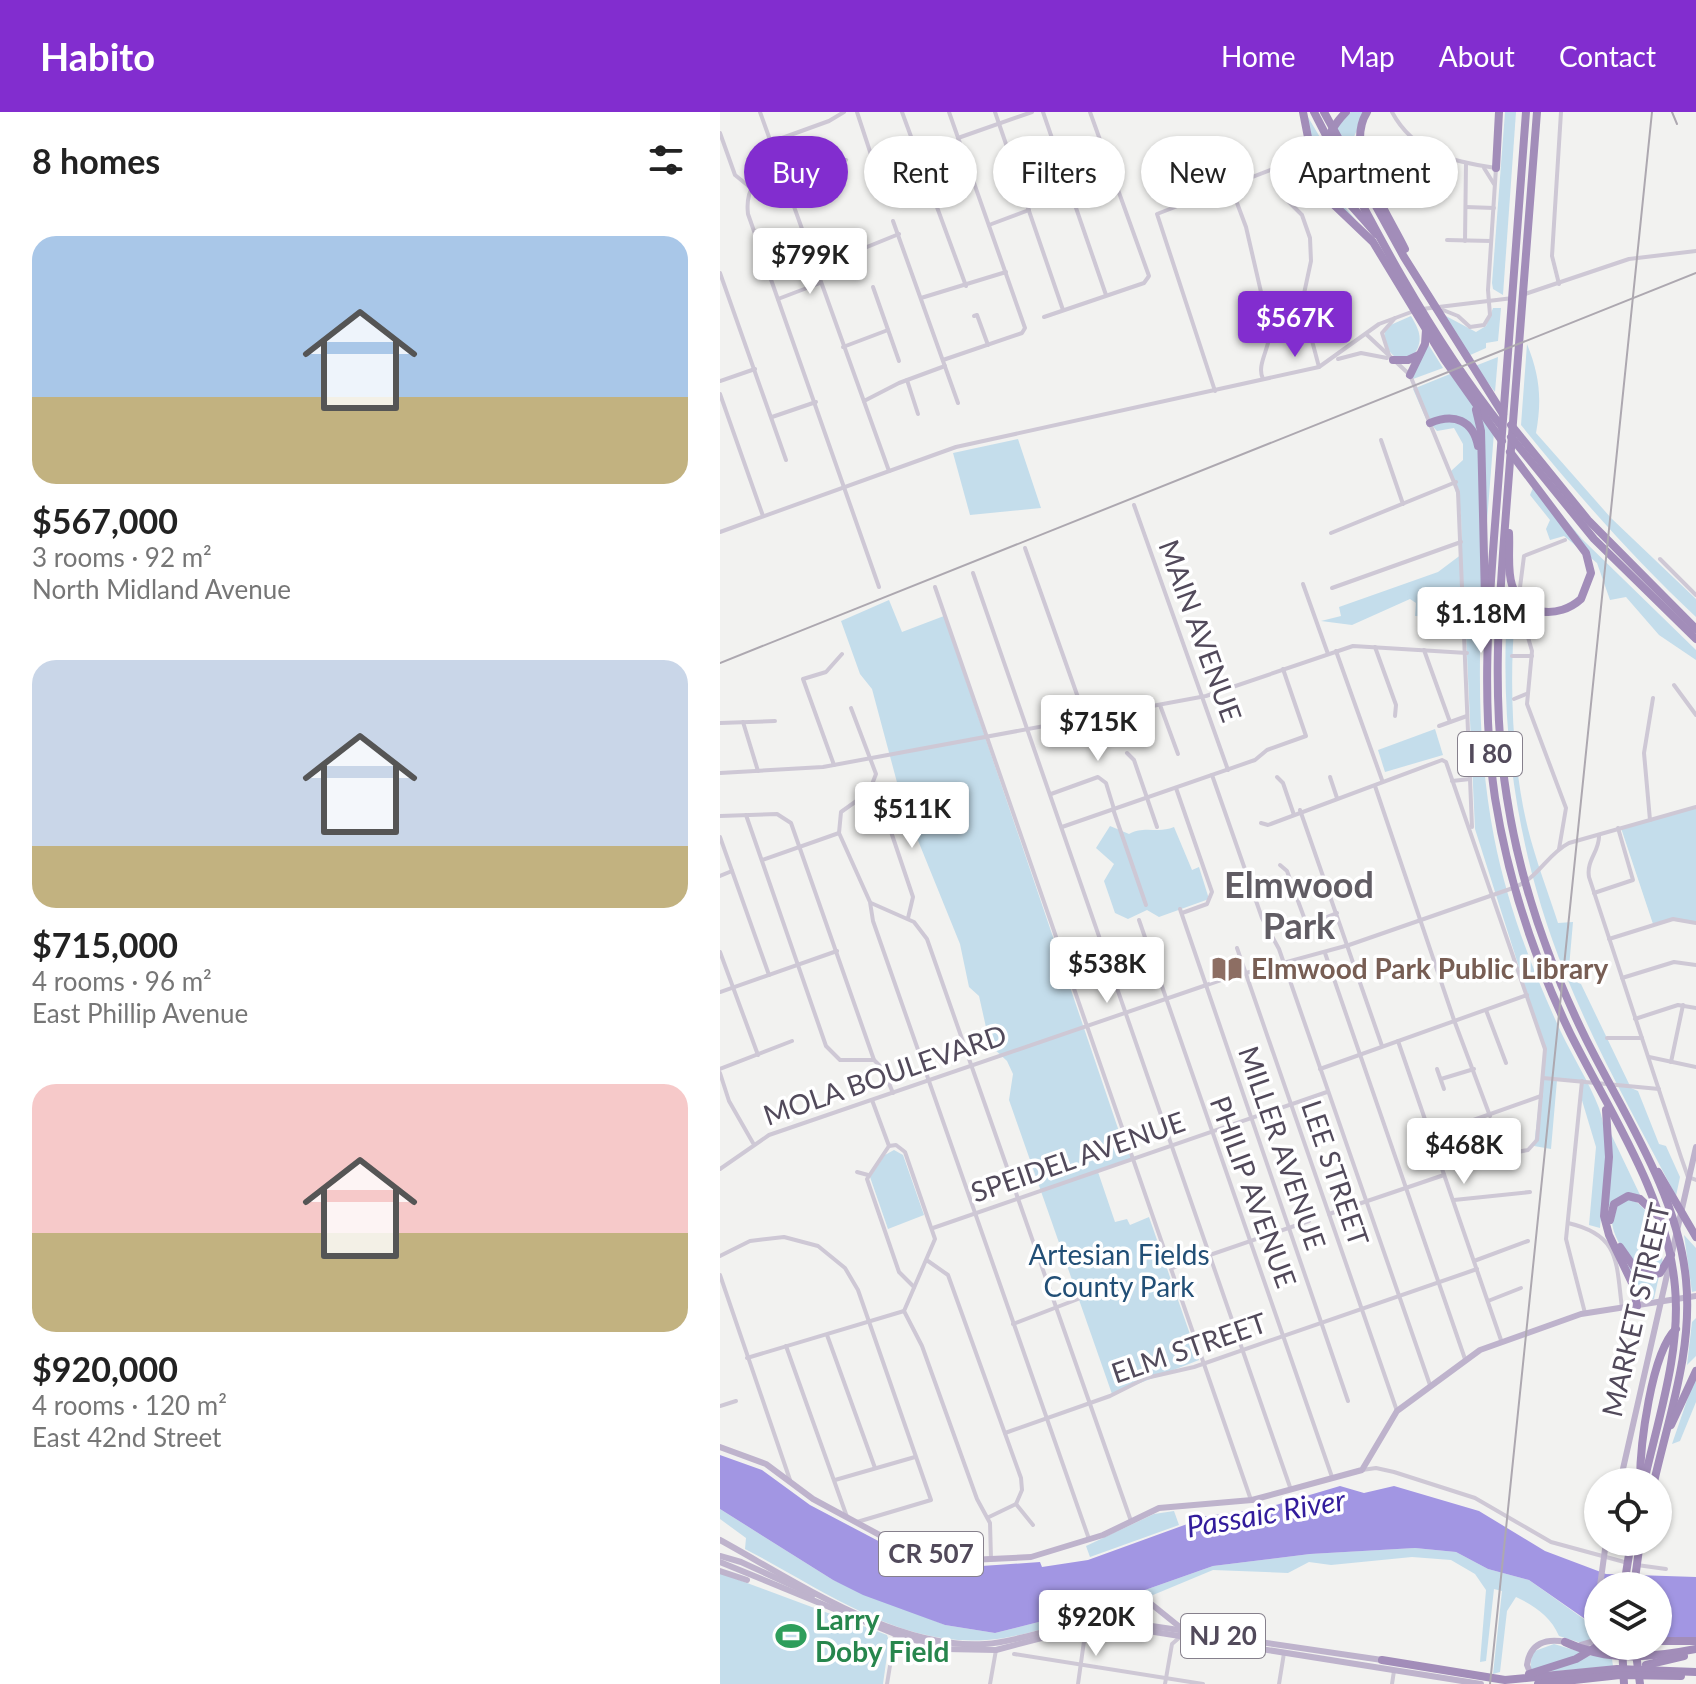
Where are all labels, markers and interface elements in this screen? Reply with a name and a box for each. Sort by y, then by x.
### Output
text: Habito [40,33,155,79]
text: Home [1221,39,1296,73]
text: Map [1340,39,1395,73]
text: About [1439,39,1515,73]
text: Contact [1559,39,1656,73]
chip: Buy [744,136,848,208]
chip: Rent [864,136,977,208]
chip: Filters [993,136,1125,208]
chip: New [1141,136,1254,208]
chip: Apartment [1270,136,1458,208]
icon: filters [644,138,688,182]
text: 8 homes [32,140,160,181]
pin: $799K [754,228,866,296]
text: $799K [771,238,849,270]
icon: home [288,288,432,432]
pin: $567K [1239,291,1351,359]
text: $567K [1256,301,1334,333]
text: $567,000 [32,500,178,541]
street label: MAIN AVENUE [1152,535,1250,726]
text: 3 rooms · 92 m² [32,541,212,573]
text: North Midland Avenue [32,573,291,605]
pin: $1.18M [1416,587,1546,655]
text: $1.18M [1435,597,1527,629]
pin: $715K [1042,695,1154,763]
text: $715K [1059,705,1137,737]
icon: home [288,712,432,856]
road number: I 80 [1458,732,1522,776]
pin: $511K [856,782,968,850]
text: $511K [873,792,951,824]
district label: Elmwood Park [1224,862,1374,947]
text: $715,000 [32,924,178,965]
pin: $538K [1051,937,1163,1005]
text: $538K [1068,947,1146,979]
place label: Elmwood Park Public Library [1251,951,1609,985]
library icon: Elmwood Park Public Library [1210,952,1244,986]
text: 4 rooms · 96 m² [32,965,212,997]
text: East Phillip Avenue [32,997,248,1029]
street label: MOLA BOULEVARD [759,1016,1011,1132]
street label: MILLER AVENUE [1232,1041,1334,1254]
street label: PHILIP AVENUE [1204,1091,1304,1292]
street label: LEE STREET [1295,1095,1377,1251]
street label: SPEIDEL AVENUE [966,1104,1189,1209]
pin: $468K [1408,1118,1520,1186]
text: $468K [1425,1128,1503,1160]
icon: home [288,1136,432,1280]
street label: MARKET STREET [1594,1199,1676,1420]
park label: Artesian Fields County Park [1028,1237,1210,1303]
street label: ELM STREET [1107,1304,1271,1389]
text: $920,000 [32,1348,178,1389]
text: 4 rooms · 120 m² [32,1389,227,1421]
text: East 42nd Street [32,1421,221,1453]
map controls [1584,1468,1672,1660]
button: locate [1584,1468,1672,1556]
water label: Passaic River [1183,1480,1349,1544]
road number: CR 507 [879,1532,983,1576]
button: layers [1584,1572,1672,1660]
pin: $920K [1040,1590,1152,1658]
text: $920K [1057,1600,1135,1632]
place label: Larry Doby Field [815,1602,949,1668]
road number: NJ 20 [1181,1614,1265,1658]
sports icon: Larry Doby Field [774,1619,808,1653]

